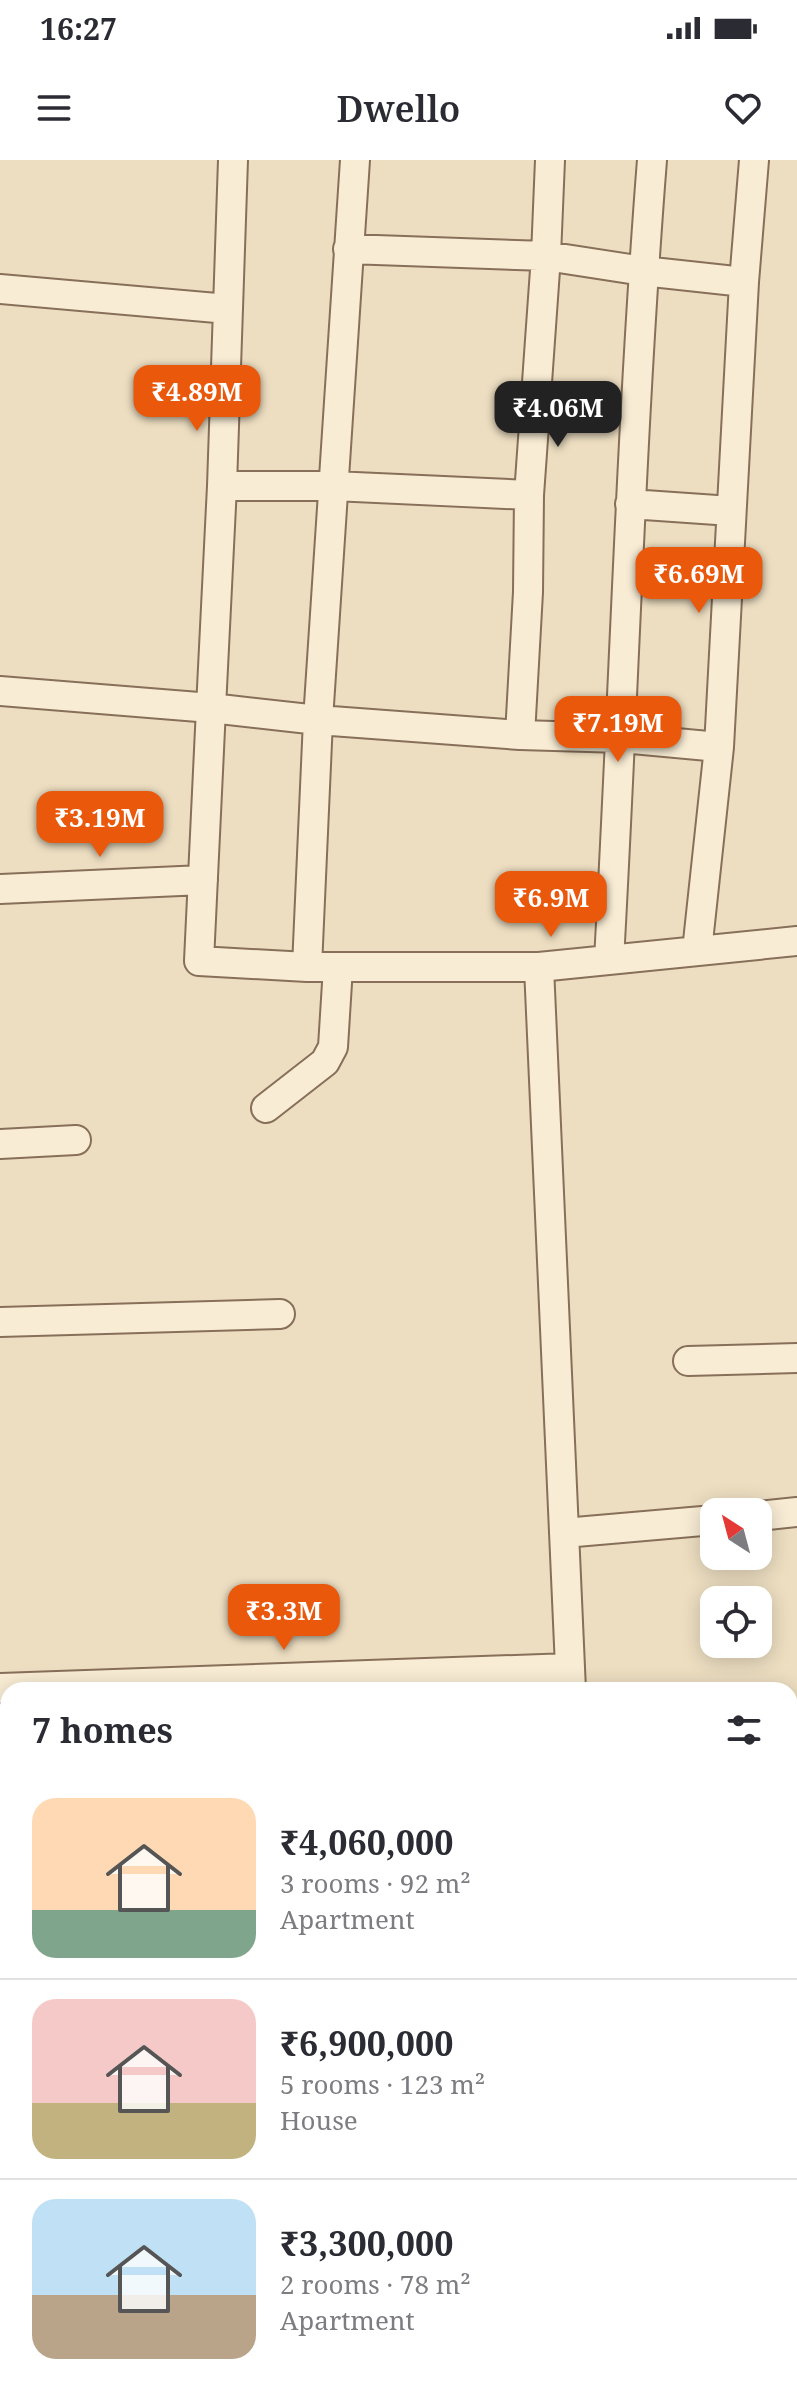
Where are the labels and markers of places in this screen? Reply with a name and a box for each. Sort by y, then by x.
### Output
pin: ₹4.89M [132,365,262,433]
pin: ₹4.06M [493,381,623,449]
pin: ₹6.69M [634,547,764,615]
pin: ₹7.19M [553,696,683,764]
pin: ₹3.19M [35,791,165,859]
pin: ₹6.9M [495,871,607,939]
pin: ₹3.3M [228,1584,340,1652]

